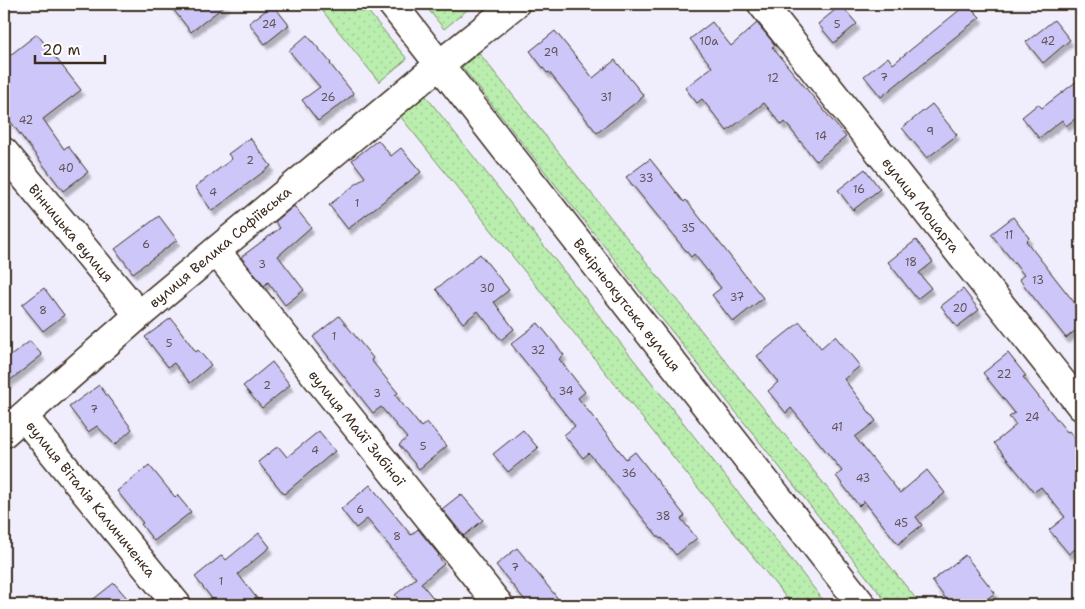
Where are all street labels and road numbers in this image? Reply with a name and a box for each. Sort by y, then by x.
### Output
street label: вулиця Моцарта [878,154,964,256]
street label: Вінницька вулиця [25,180,117,286]
street label: вулиця Велика Софіївська [145,182,295,312]
street label: Вечірньокутська вулиця [569,235,685,375]
street label: вулиця Майї Зибіної [305,366,410,490]
street label: вулиця Віталія Калиниченка [22,417,160,581]

